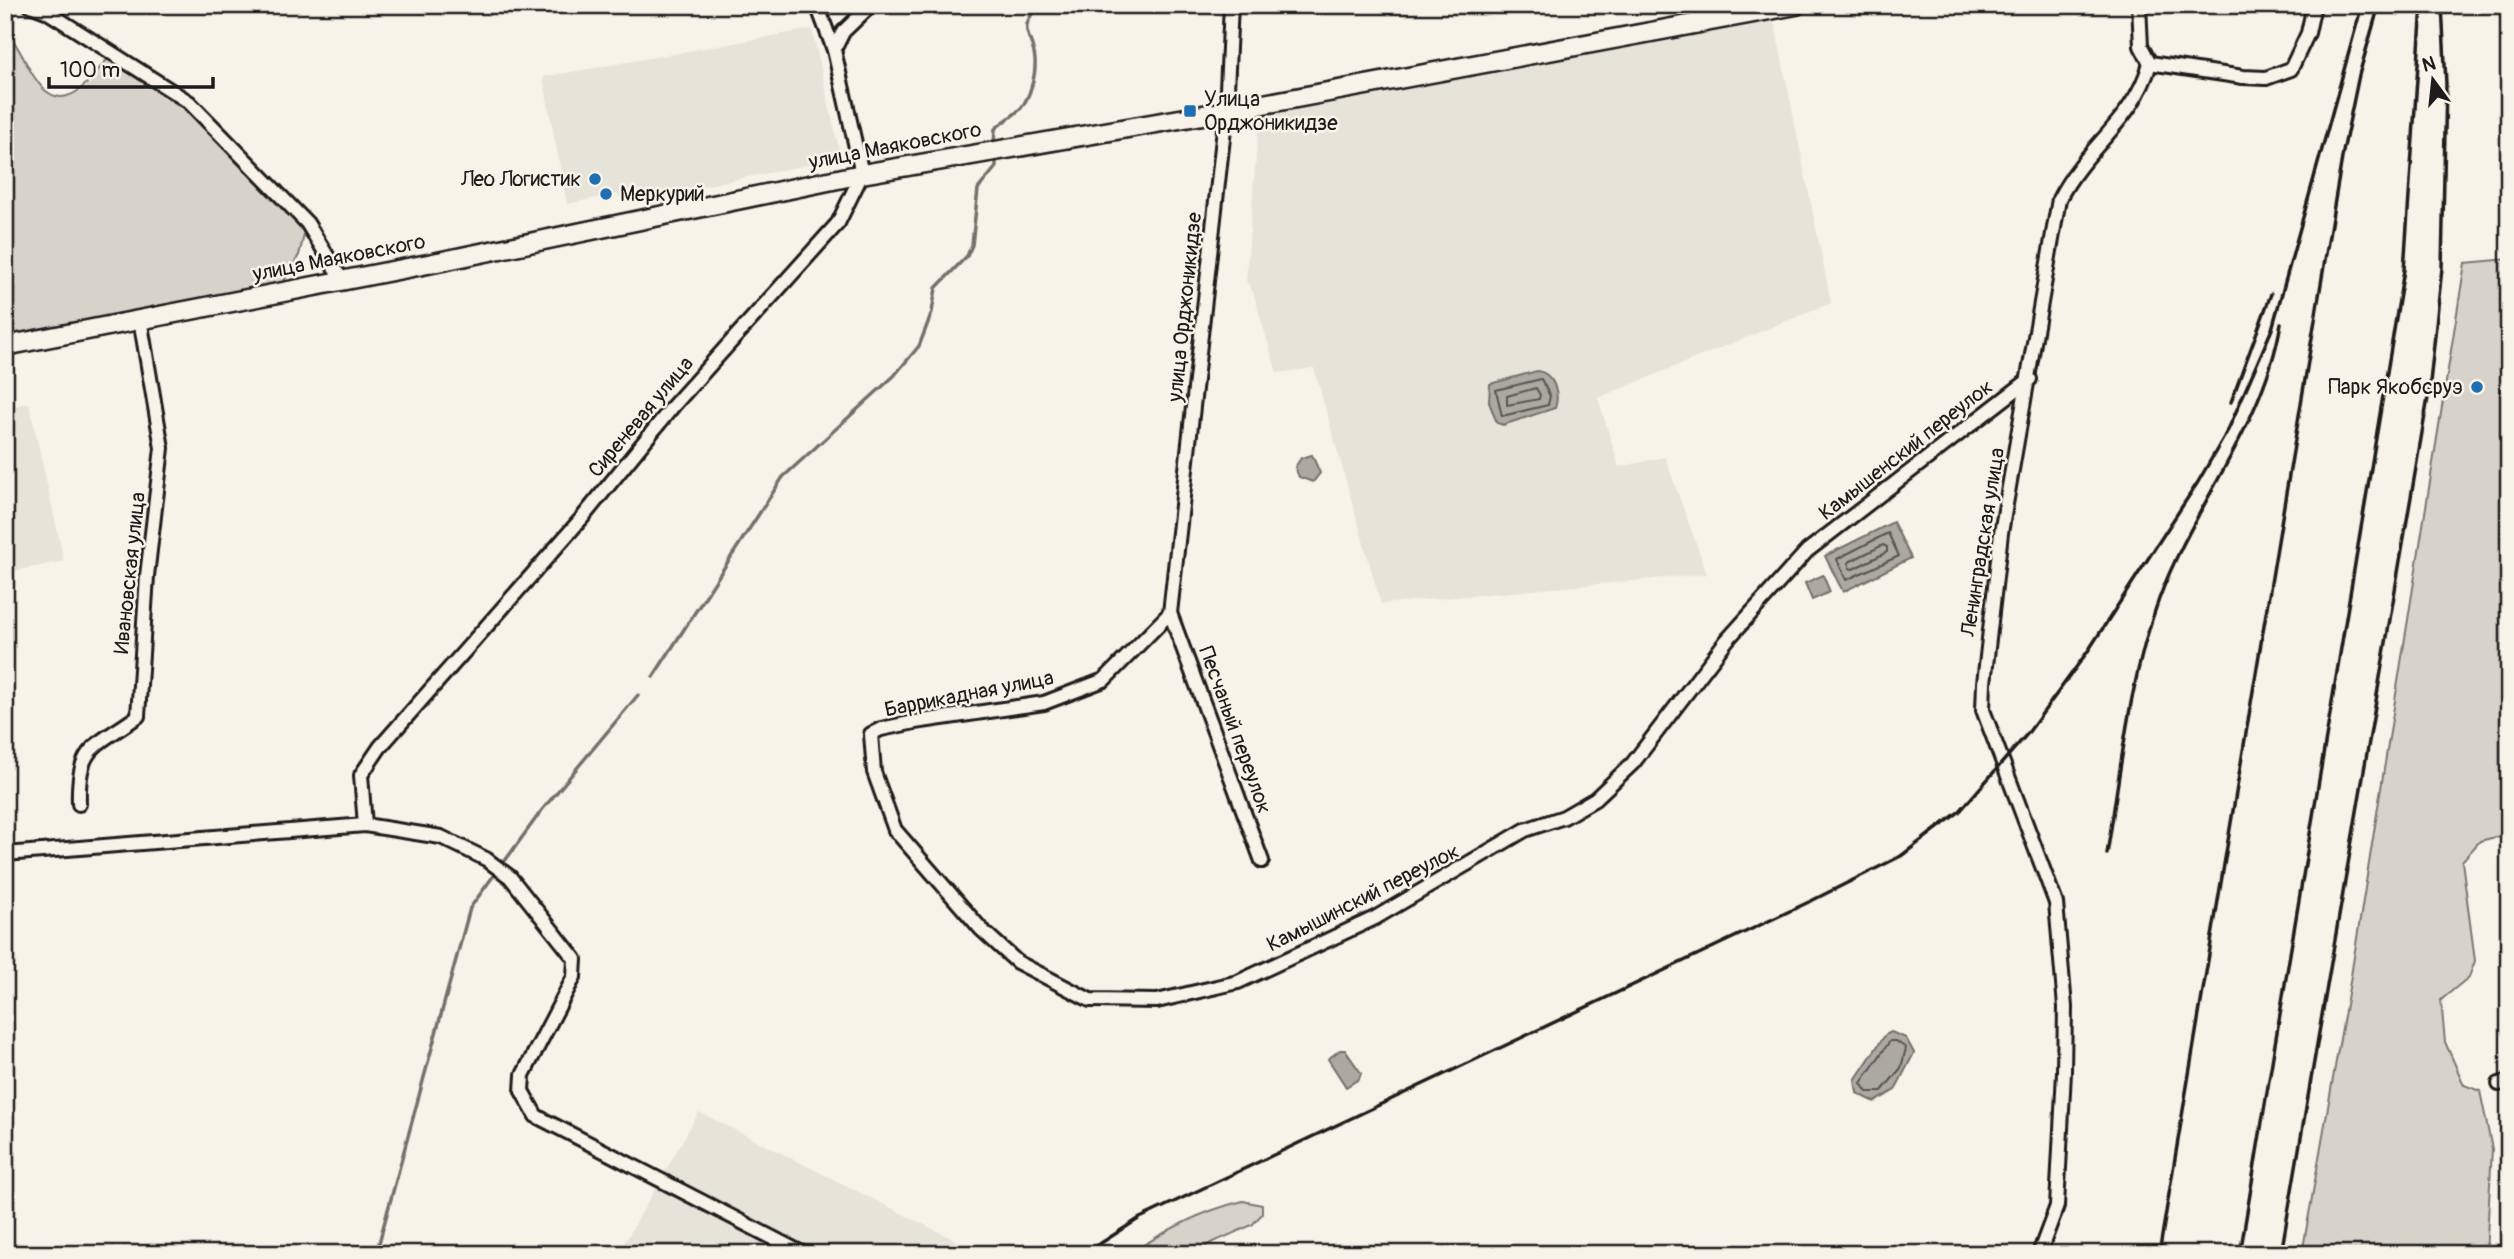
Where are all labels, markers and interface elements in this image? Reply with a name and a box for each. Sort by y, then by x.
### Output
scale bar [49,46,214,90]
north arrow [2398,46,2468,116]
text: N [2420,51,2438,78]
text: 100 m [60,57,120,84]
place label: Улица Орджоникидзе [1204,86,1338,137]
marker: Улица Орджоникидзе [1182,103,1198,119]
street label: улица Маяковского [805,116,984,176]
place label: Лео Логистик [460,166,581,193]
marker: Лео Логистик [587,171,603,187]
place label: Меркурий [620,181,705,208]
marker: Меркурий [598,186,614,202]
street label: улица Орджоникидзе [1162,210,1208,404]
street label: улица Маяковского [249,228,428,288]
street label: Сиреневая улица [582,351,700,483]
street label: Камышенский переулок [1813,373,1999,526]
place label: Парк Якобсруэ [2328,374,2463,401]
marker: Парк Якобсруэ [2469,379,2485,395]
street label: Ленинградская улица [1955,446,2011,639]
street label: Ивановская улица [108,491,152,655]
street label: Песчаный переулок [1192,643,1278,817]
street label: Баррикадная улица [882,664,1056,724]
street label: Камышинский переулок [1262,838,1464,958]

